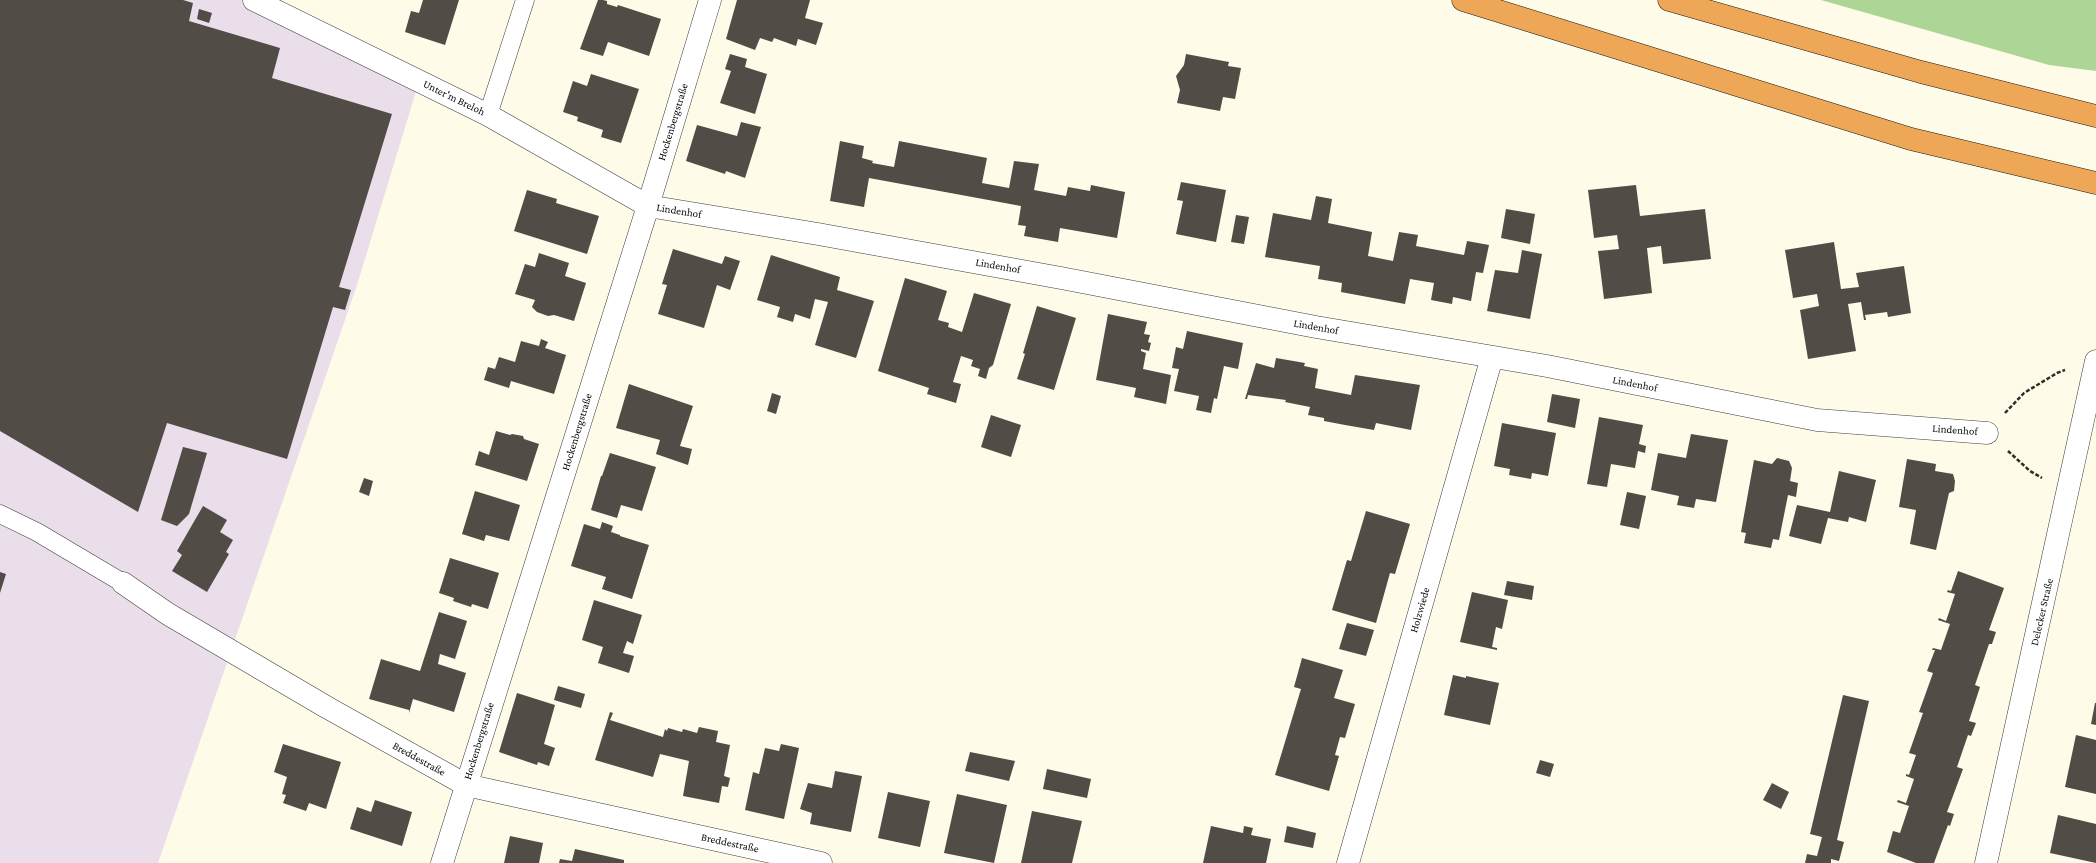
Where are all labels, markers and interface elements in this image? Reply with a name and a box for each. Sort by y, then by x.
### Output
street label: Unter'm Breloh [421,77,487,119]
street label: Hockenbergstraße [655,82,691,162]
street label: Lindenhof [656,201,702,221]
street label: Lindenhof [974,256,1022,276]
street label: Lindenhof [1292,317,1340,337]
street label: Lindenhof [1611,373,1659,395]
street label: Hockenbergstraße [559,392,595,472]
street label: Lindenhof [1932,422,1978,438]
street label: Delecker Straße [2028,577,2056,647]
street label: Holzwiede [1407,586,1433,634]
street label: Hockenbergstraße [461,701,497,781]
street label: Breddestraße [390,739,448,779]
street label: Breddestraße [700,830,760,856]

